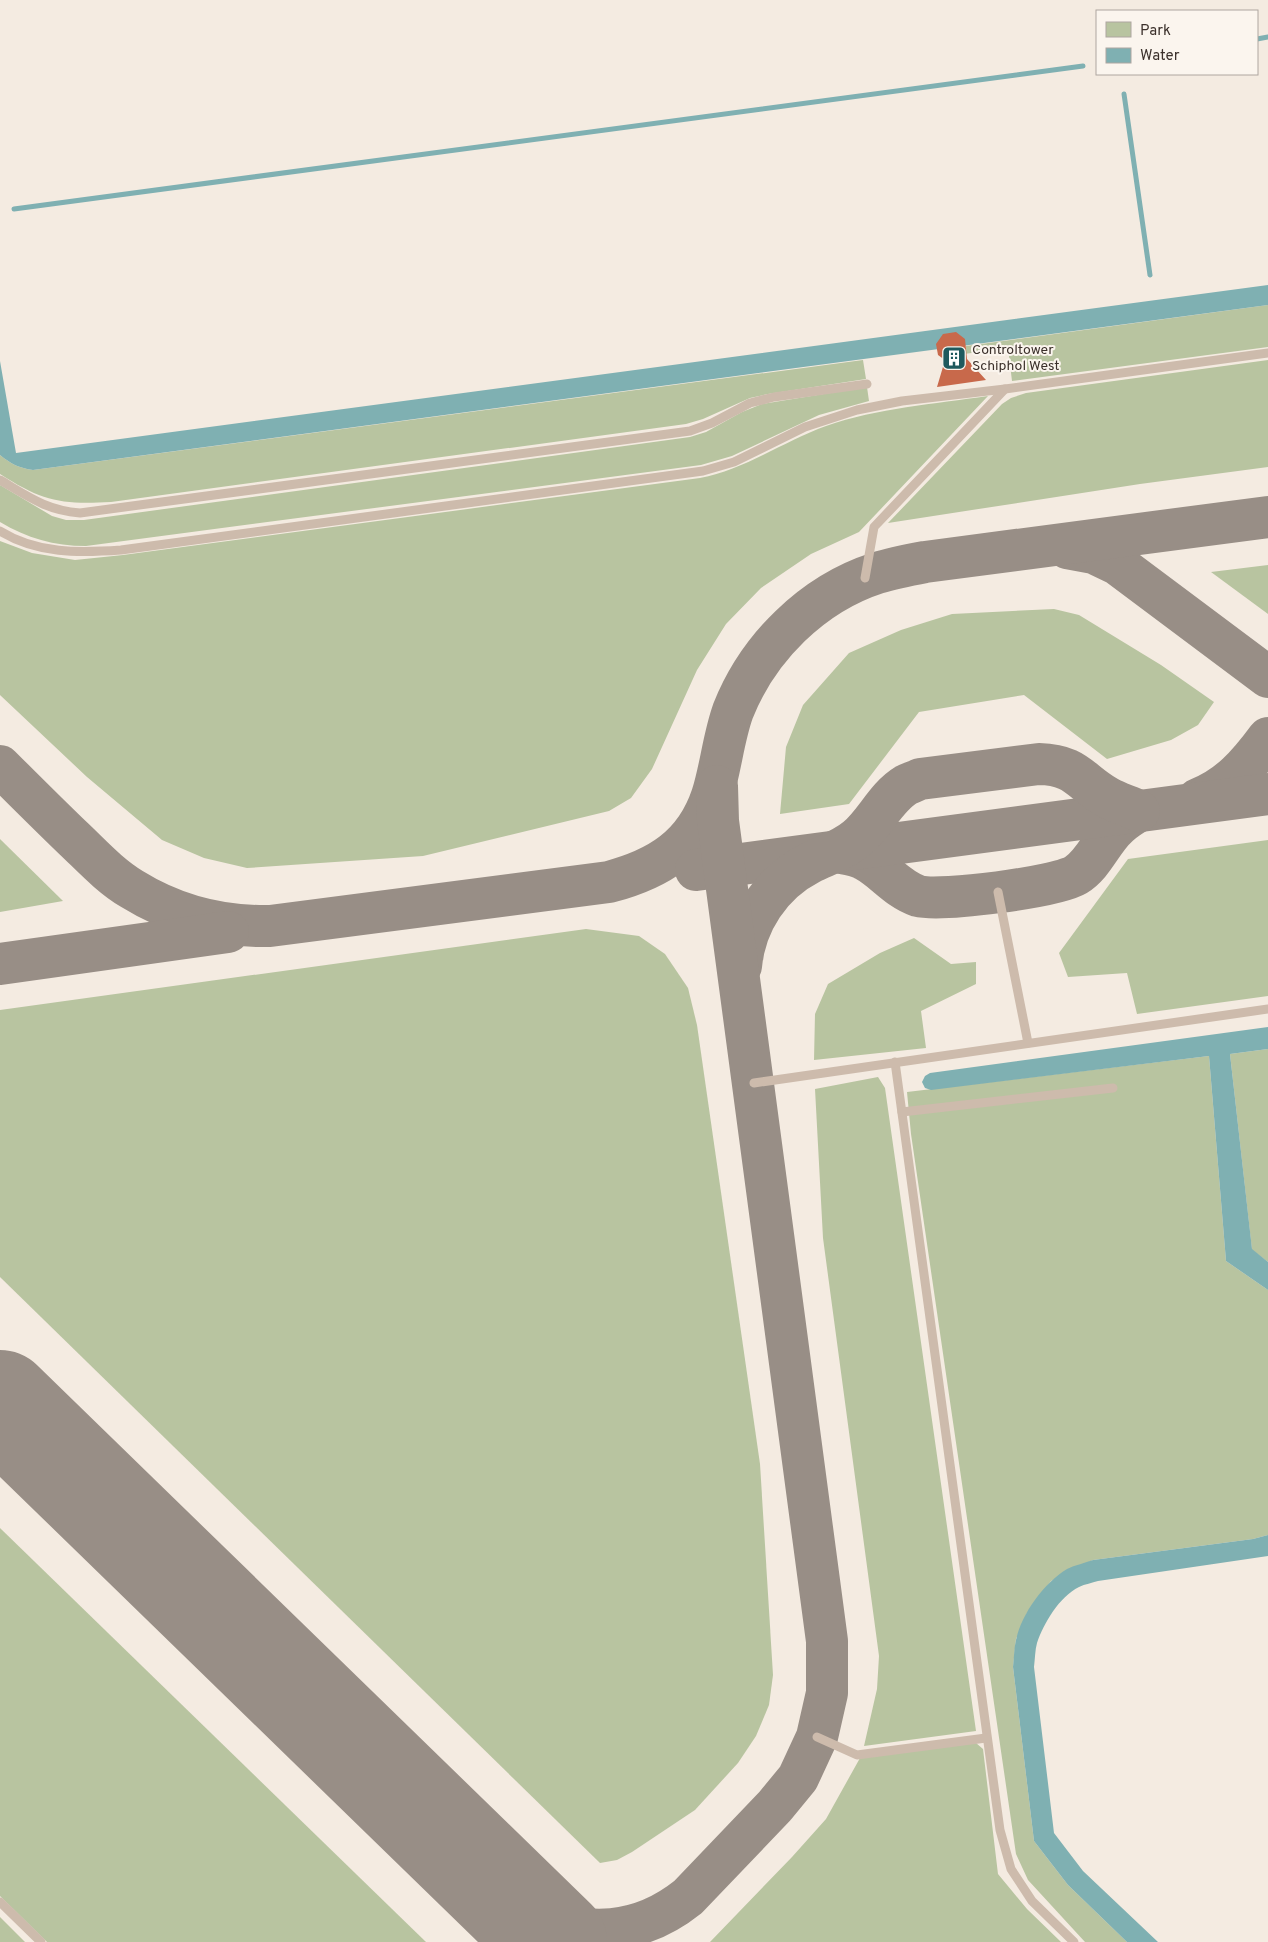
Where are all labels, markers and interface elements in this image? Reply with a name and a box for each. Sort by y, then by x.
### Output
legend [1096,10,1258,75]
text: Park [1140,22,1171,41]
text: Water [1140,47,1180,66]
place label: Controltower Schiphol West [972,342,1060,375]
building icon: Controltower Schiphol West [941,345,967,371]

